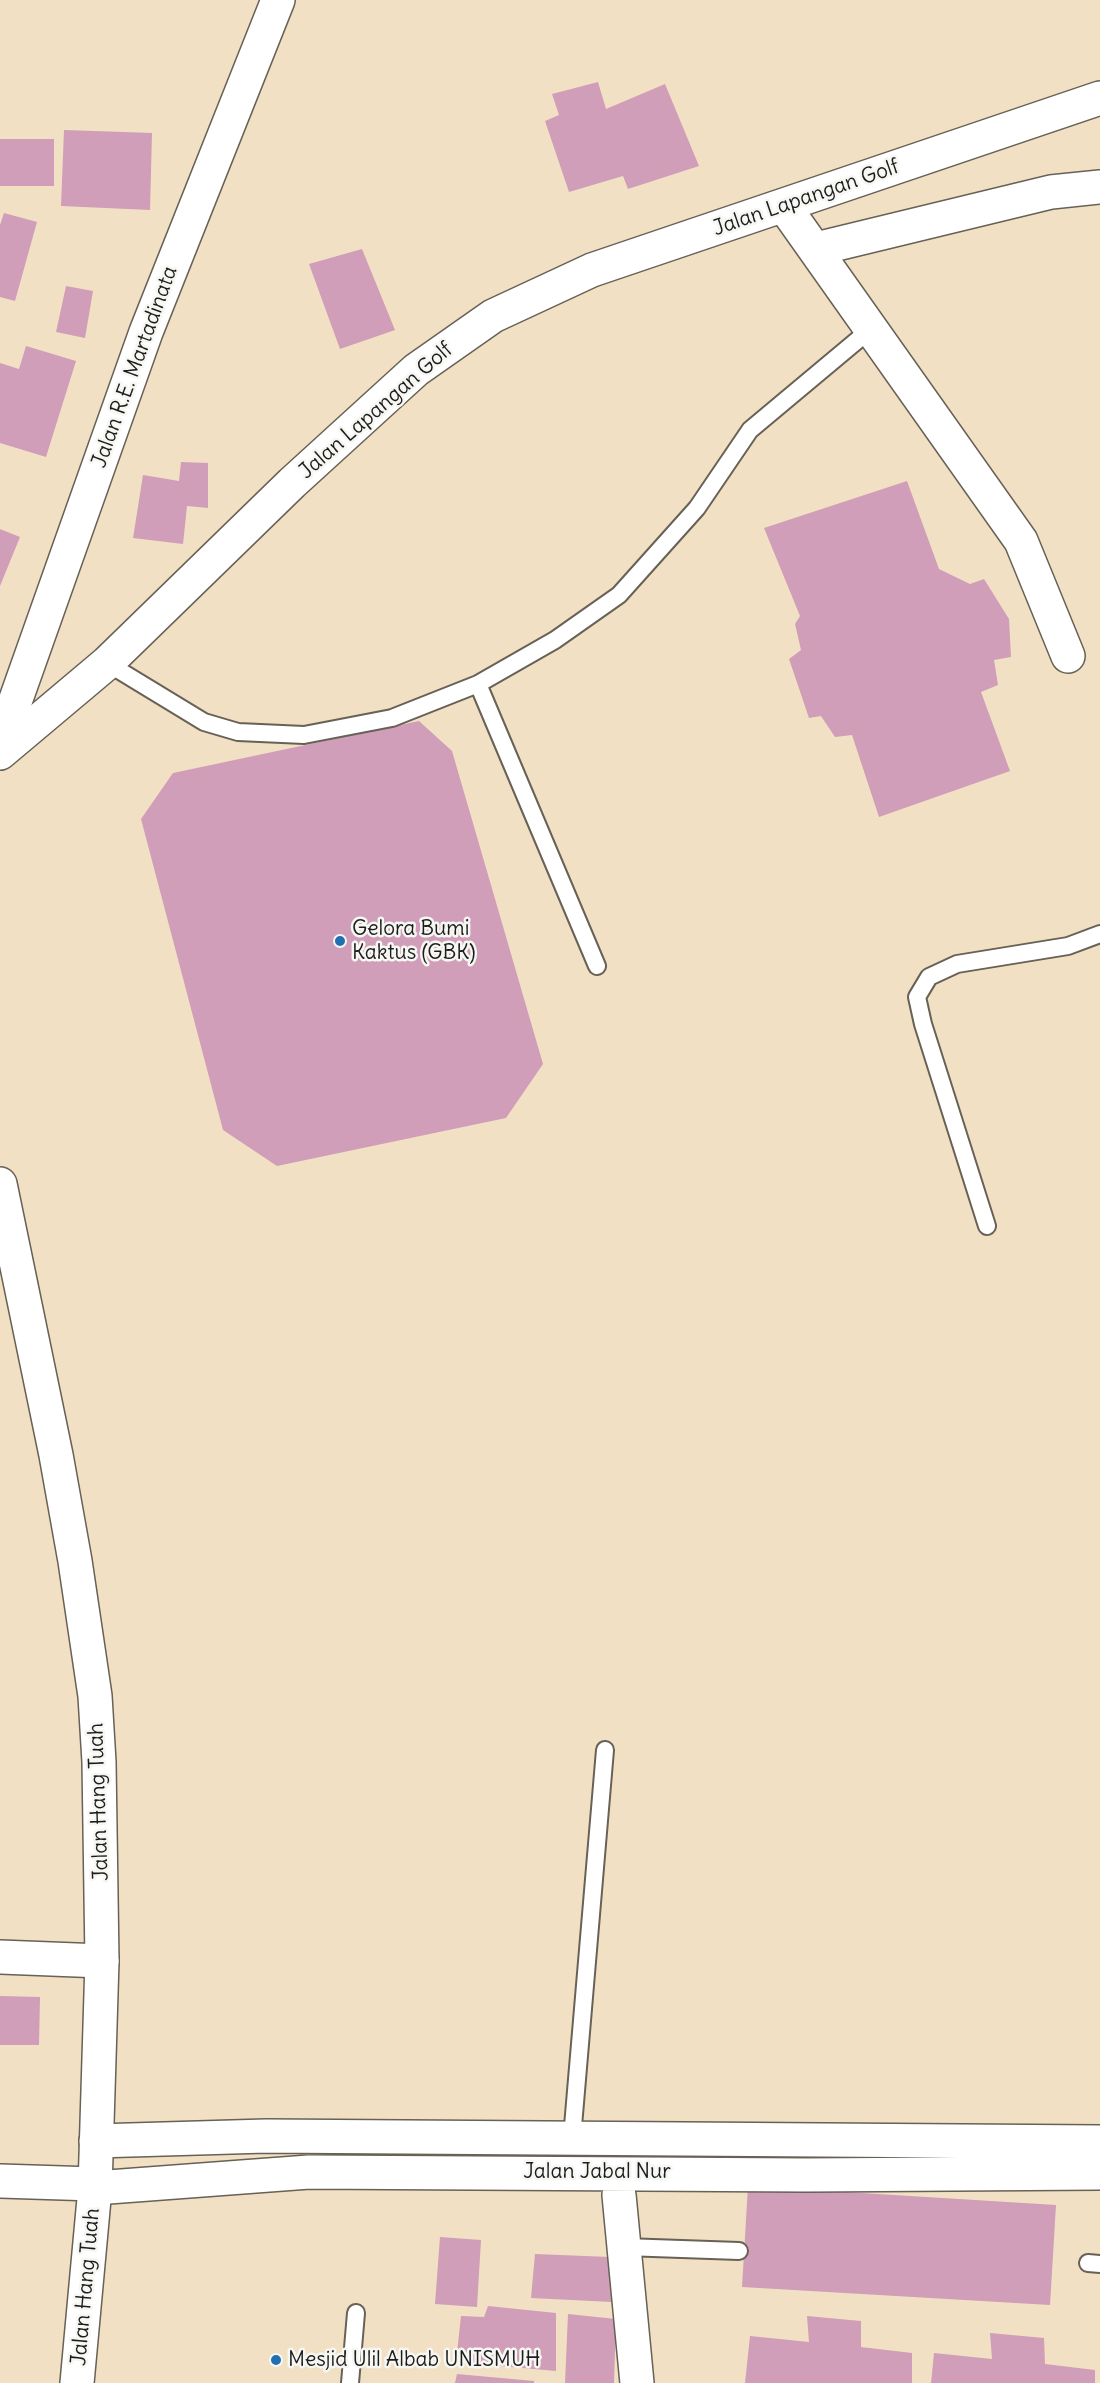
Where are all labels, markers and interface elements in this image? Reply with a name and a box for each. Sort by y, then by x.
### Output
street label: Jalan Lapangan Golf [710,154,902,242]
street label: Jalan R.E. Martadinata [87,263,183,471]
street label: Jalan Lapangan Golf [294,337,458,485]
place label: Gelora Bumi Kaktus (GBK) [352,916,476,966]
marker: Gelora Bumi Kaktus (GBK) [333,934,347,948]
street label: Jalan Hang Tuah [84,1723,114,1881]
street label: Jalan Jabal Nur [523,2159,671,2185]
street label: Jalan Hang Tuah [67,2207,105,2367]
place label: Mesjid Ulil Albab UNISMUH [288,2347,540,2373]
marker: Mesjid Ulil Albab UNISMUH [269,2353,283,2367]

